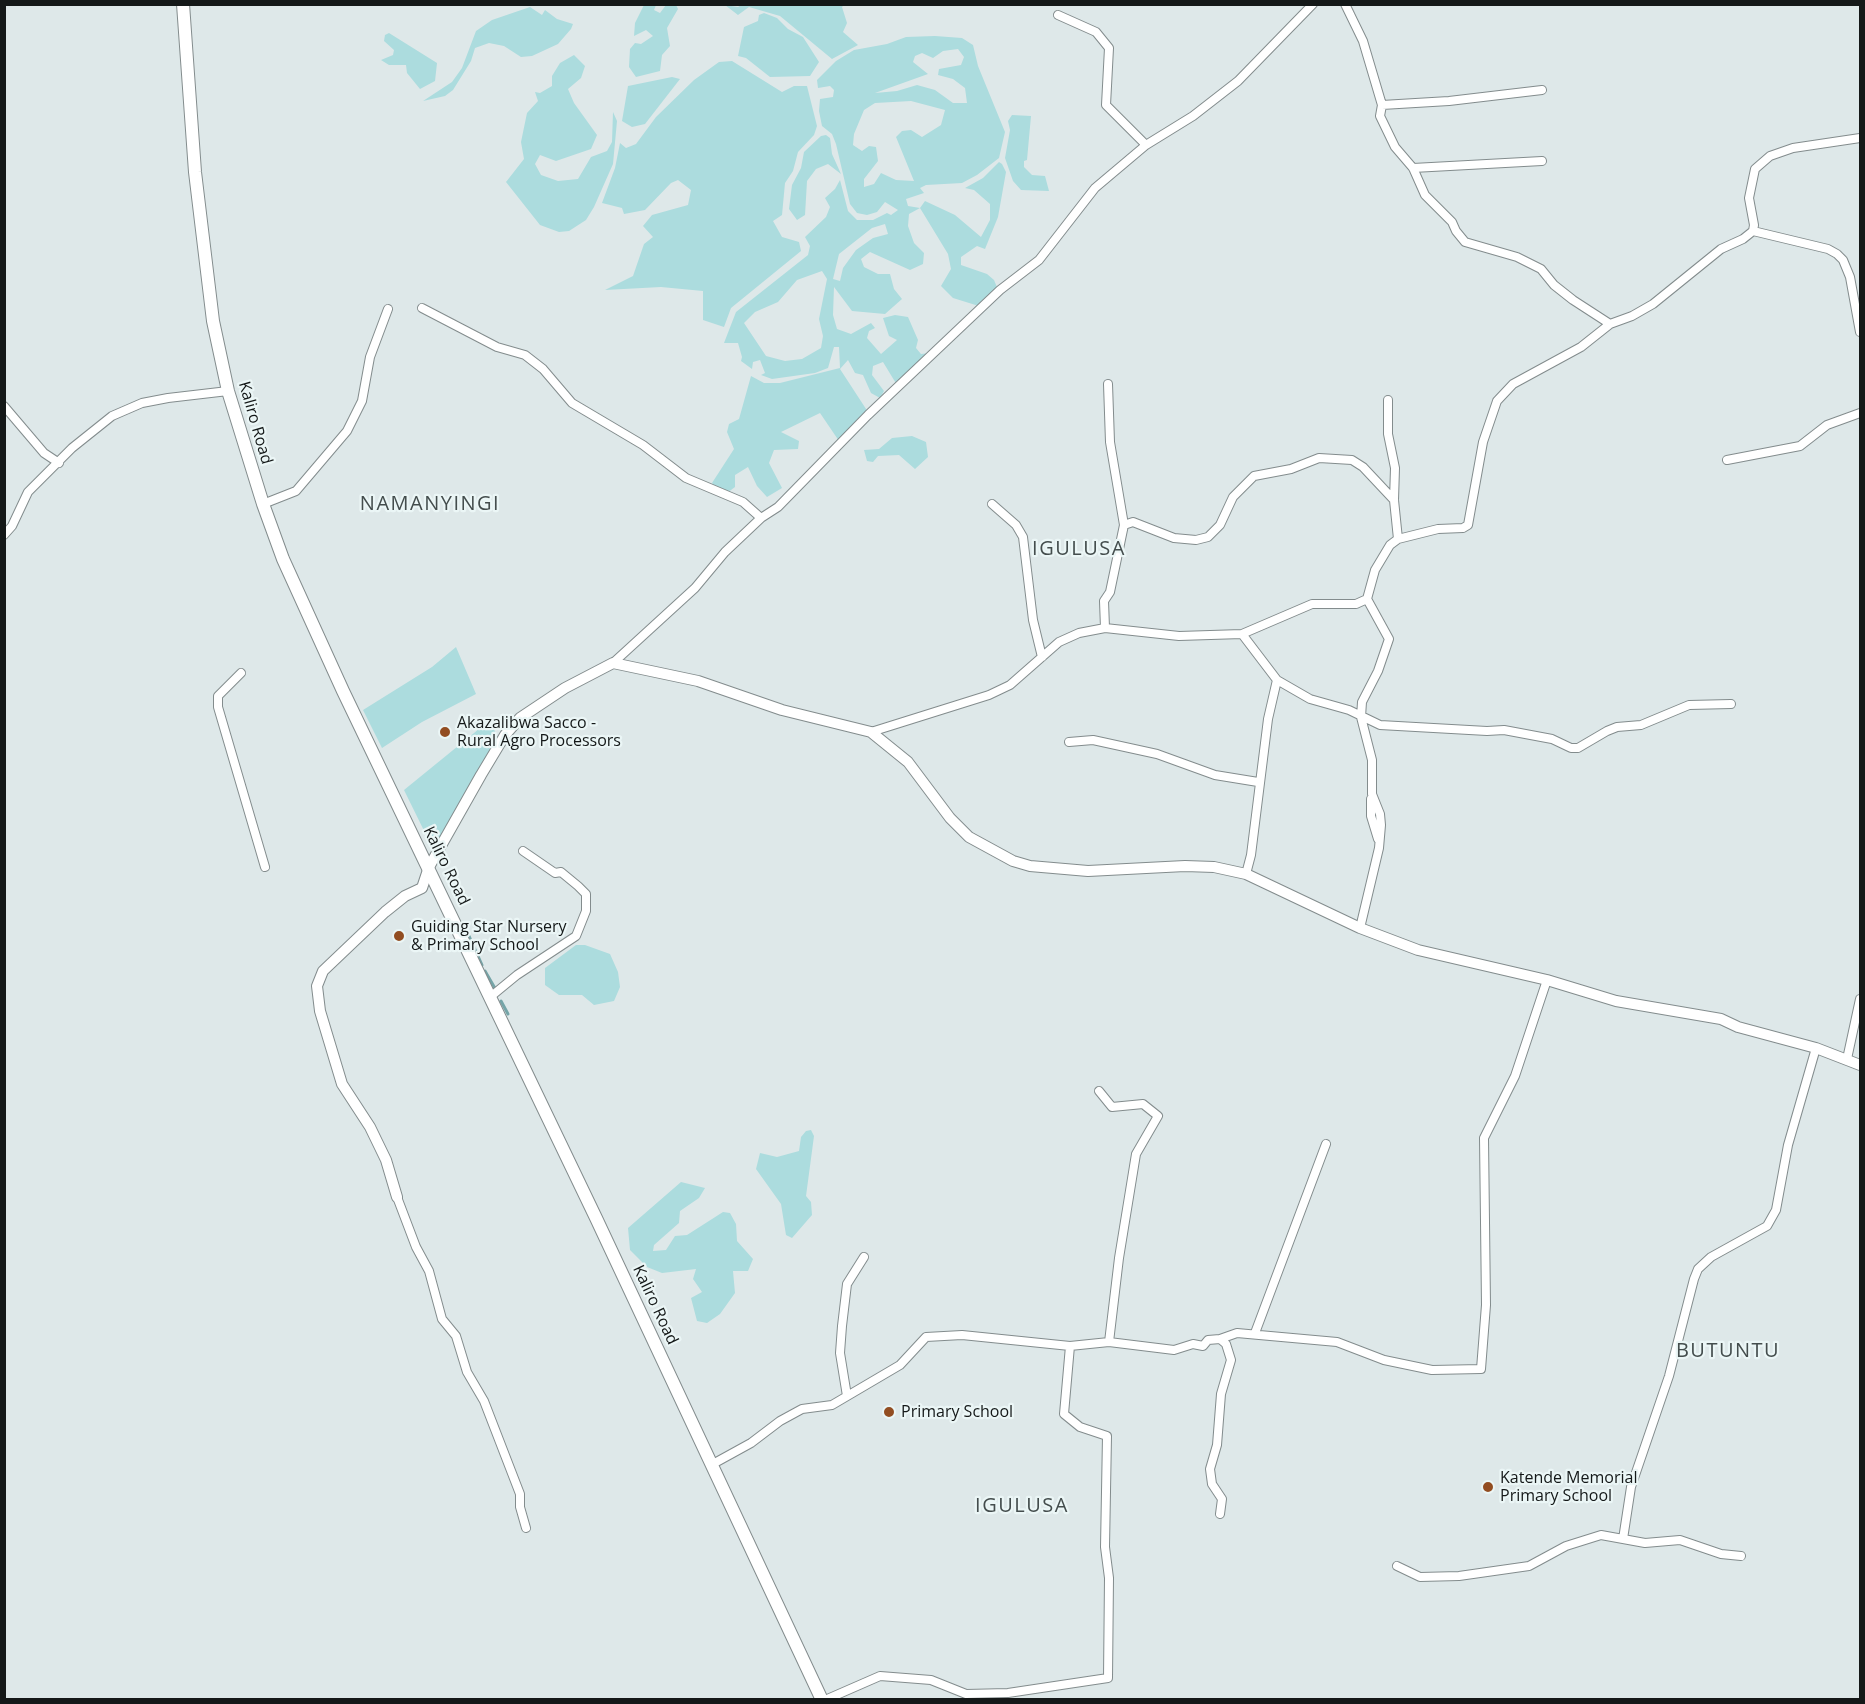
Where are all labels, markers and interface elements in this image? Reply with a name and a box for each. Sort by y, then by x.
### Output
street label: Kaliro Road [234,379,276,467]
district label: NAMANYINGI [360,492,500,516]
district label: IGULUSA [1032,537,1126,561]
place label: Akazalibwa Sacco - Rural Agro Processors [457,713,621,751]
marker: Akazalibwa Sacco - Rural Agro Processors [438,725,452,739]
street label: Kaliro Road [419,823,473,909]
place label: Guiding Star Nursery & Primary School [411,917,567,955]
marker: Guiding Star Nursery & Primary School [392,929,406,943]
street label: Kaliro Road [628,1262,682,1348]
district label: BUTUNTU [1676,1339,1780,1363]
place label: Primary School [901,1402,1013,1422]
marker: Primary School [882,1405,896,1419]
place label: Katende Memorial Primary School [1500,1468,1637,1506]
marker: Katende Memorial Primary School [1481,1480,1495,1494]
district label: IGULUSA [975,1494,1069,1518]

